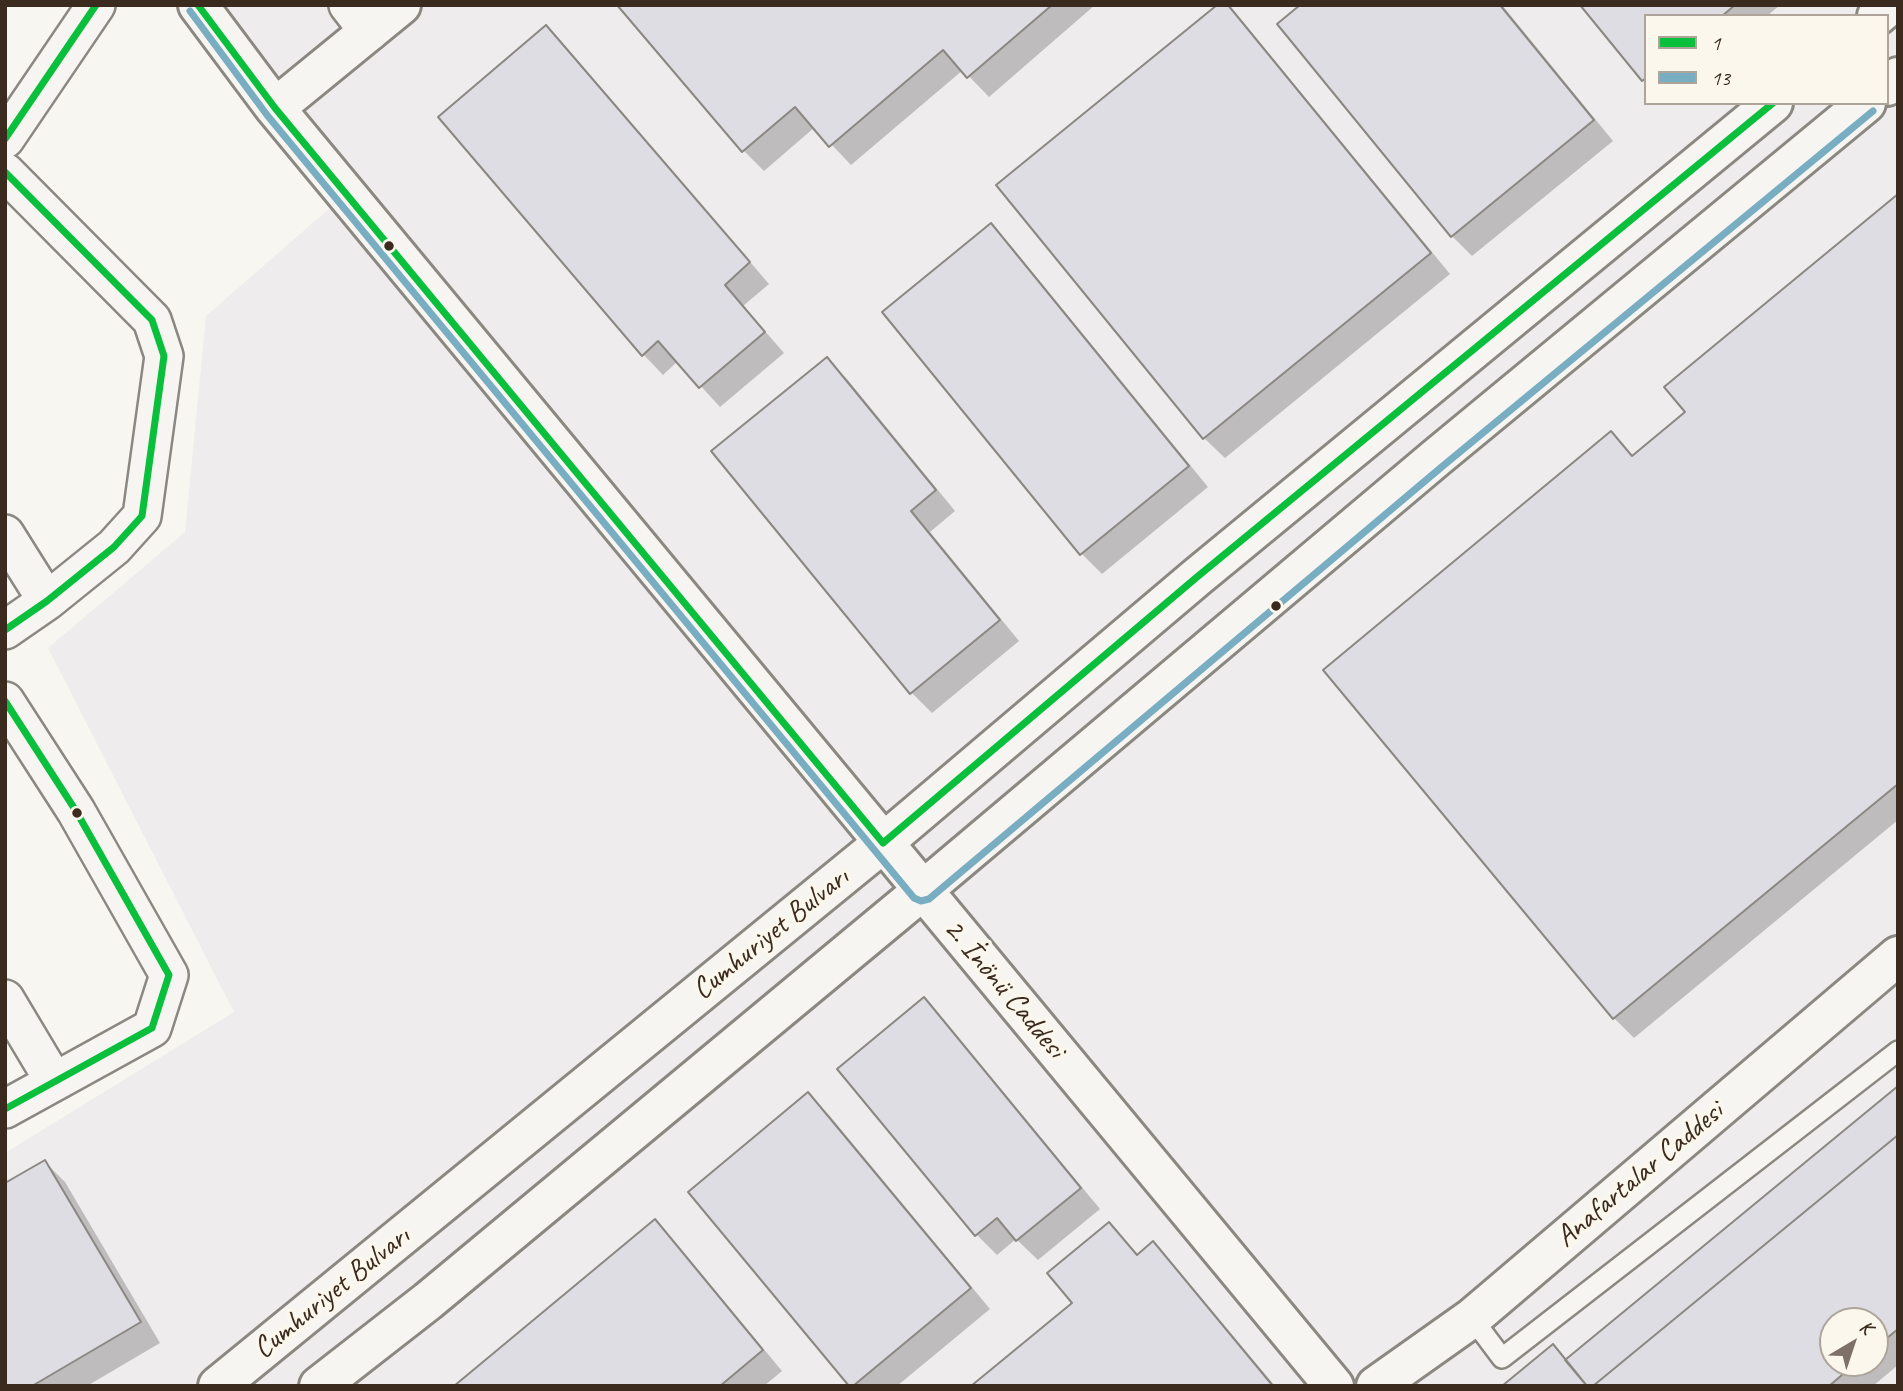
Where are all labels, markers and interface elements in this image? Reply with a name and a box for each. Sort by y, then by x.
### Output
legend [1644,14,1889,105]
text: 1 [1711,30,1720,56]
text: 13 [1711,65,1730,91]
unlabelled marker [382,239,396,253]
unlabelled marker [1269,599,1283,613]
unlabelled marker [70,806,84,820]
street label: Cumhuriyet Bulvarı [686,860,856,1008]
street label: 2. İnönü Caddesi [935,912,1073,1066]
street label: Anafartalar Caddesi [1549,1094,1731,1256]
street label: Cumhuriyet Bulvarı [247,1219,417,1367]
north arrow [1819,1307,1889,1377]
text: K [1855,1315,1877,1340]

